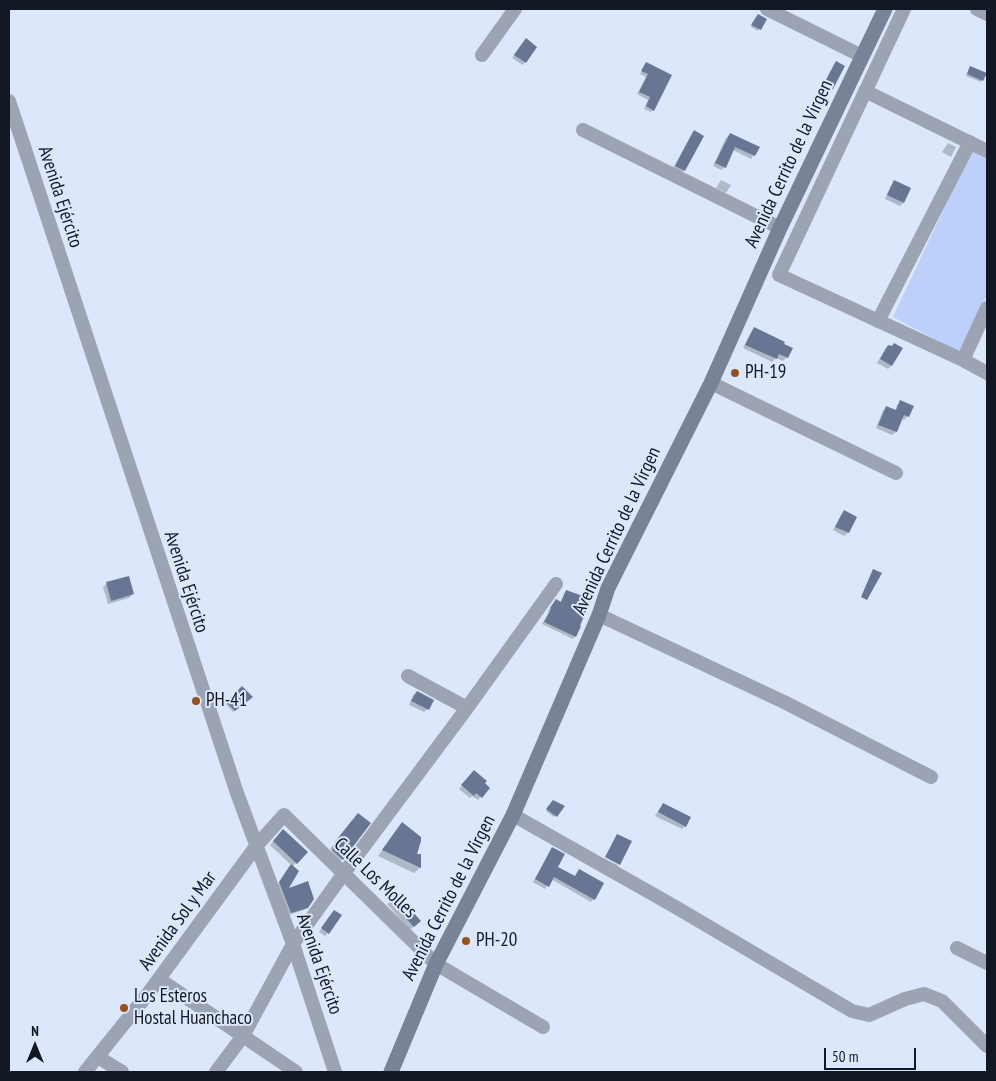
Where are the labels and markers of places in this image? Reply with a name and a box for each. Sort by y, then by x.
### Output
place label: PH-19 [745,362,786,384]
marker: PH-19 [729,367,741,379]
place label: PH-41 [206,690,247,712]
marker: PH-41 [190,695,202,707]
place label: PH-20 [476,930,517,952]
marker: PH-20 [460,935,472,947]
place label: Los Esteros Hostal Huanchaco [134,986,252,1030]
marker: Los Esteros Hostal Huanchaco [118,1002,130,1014]

